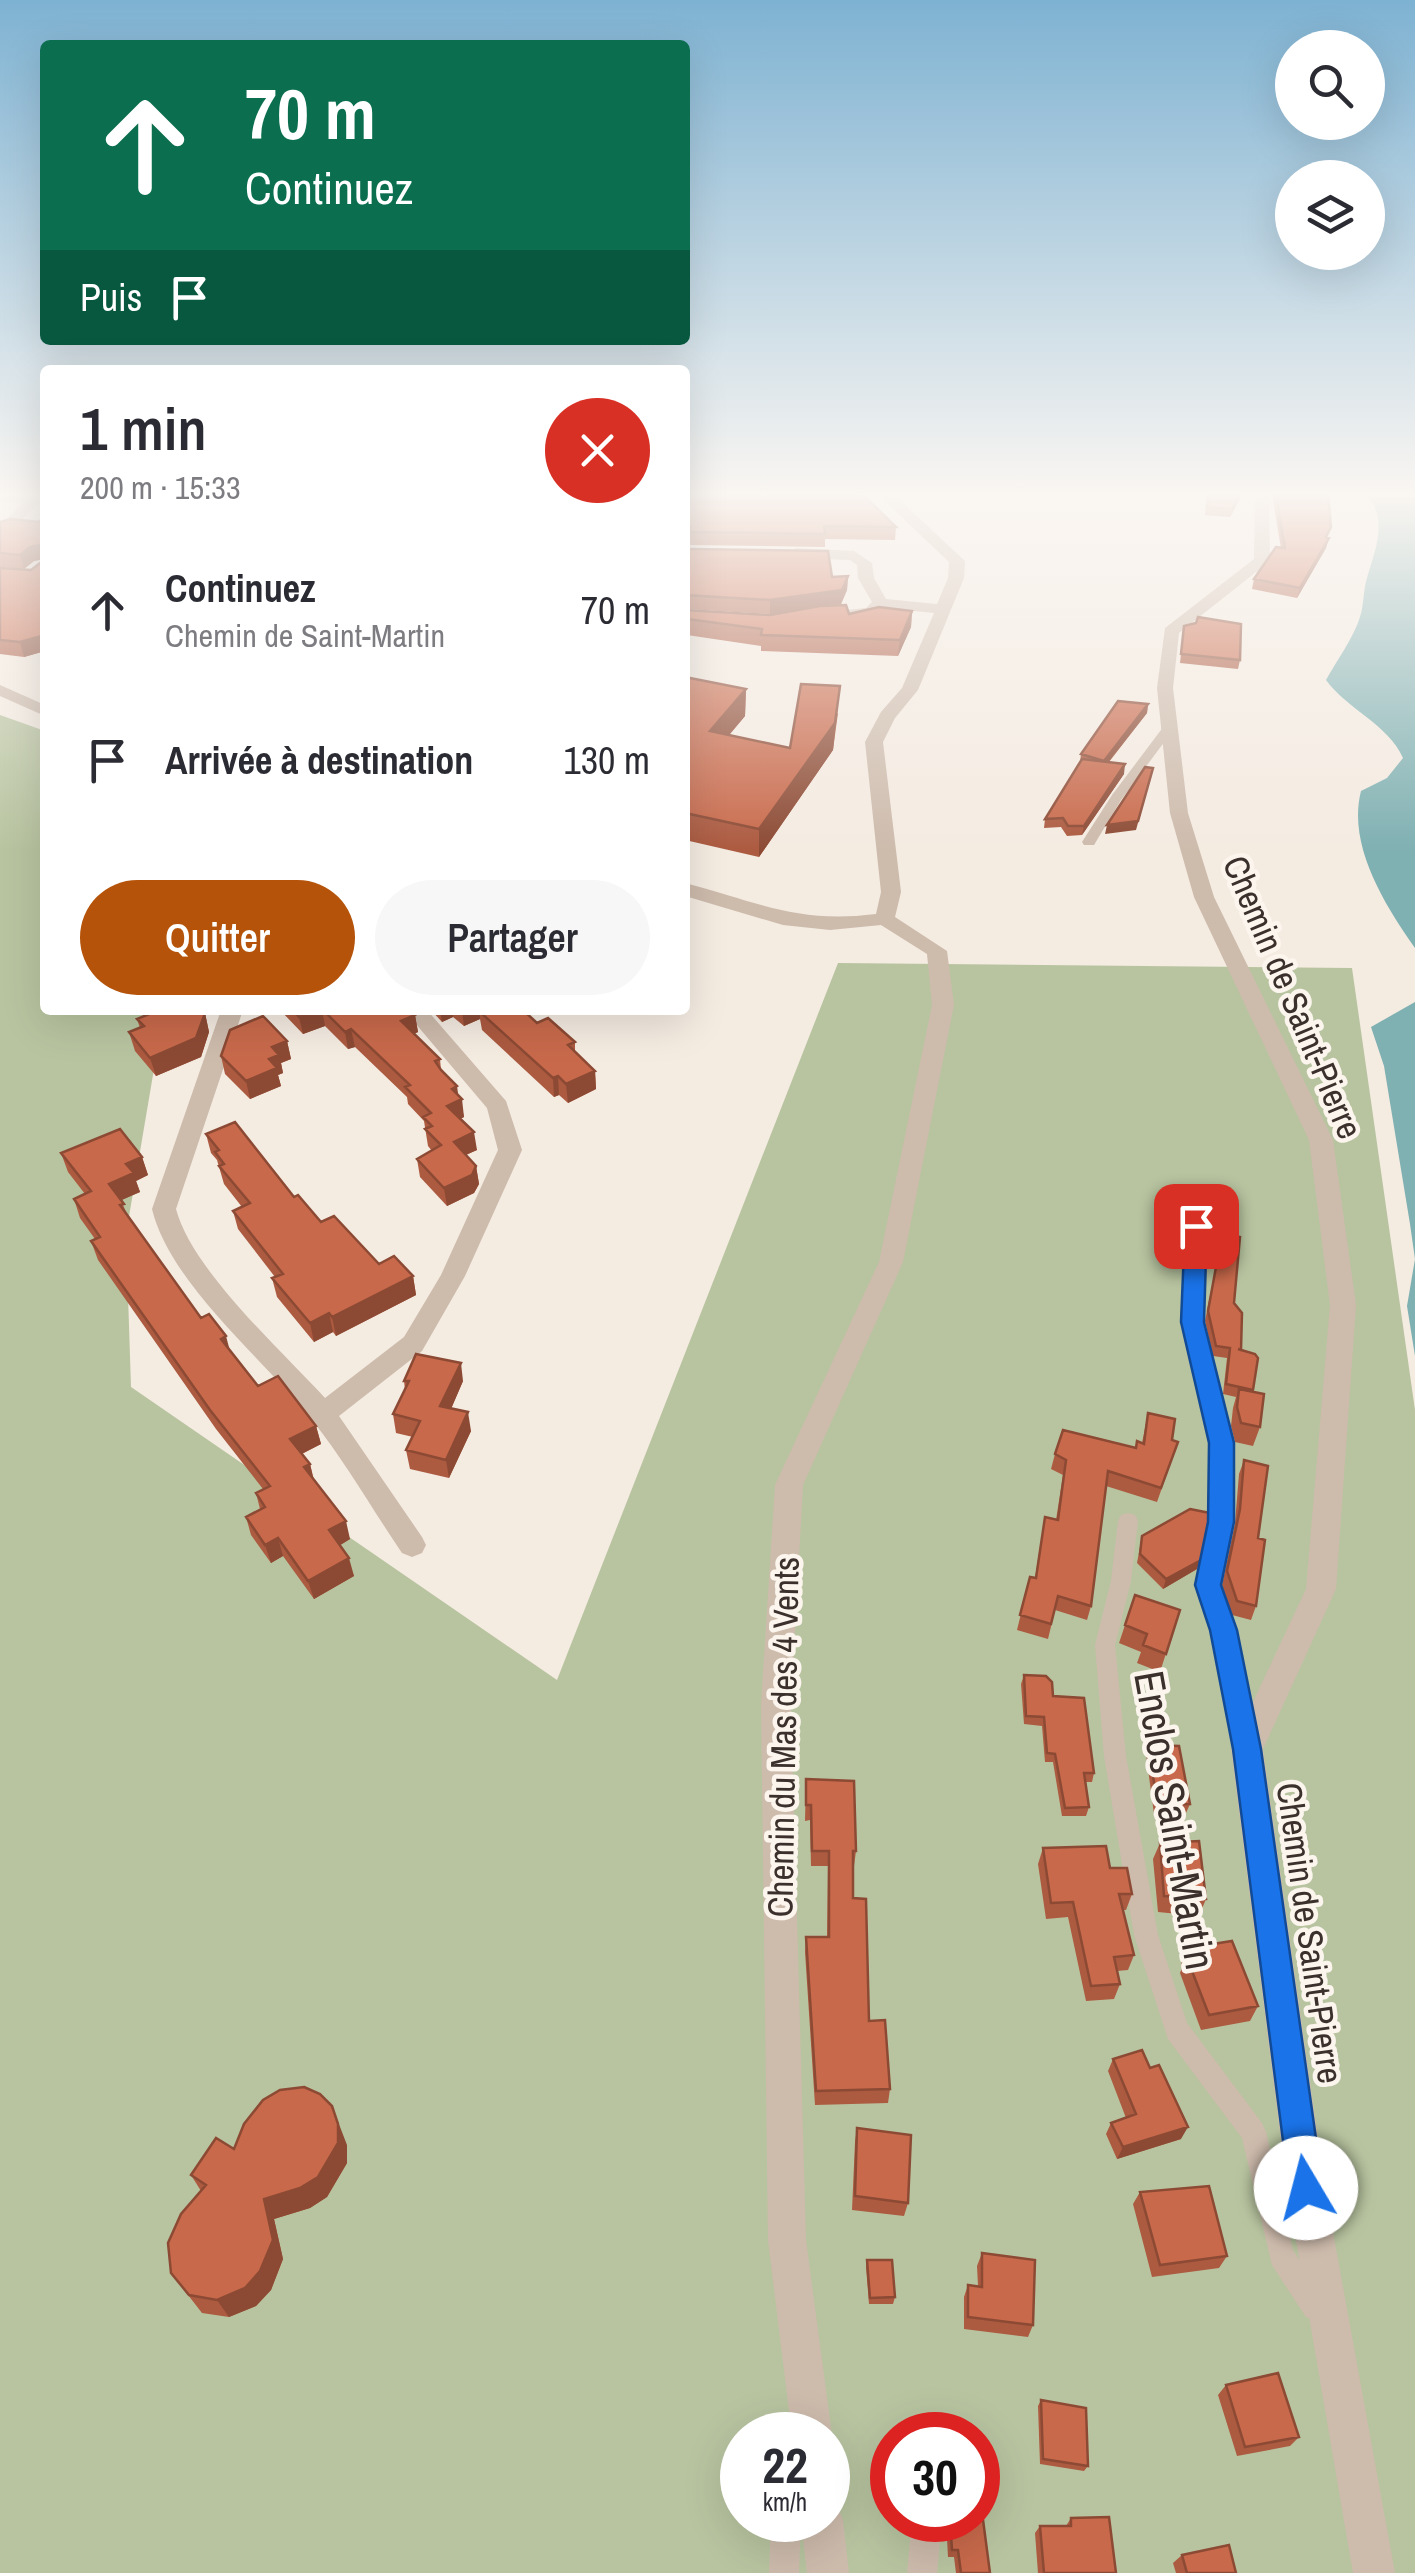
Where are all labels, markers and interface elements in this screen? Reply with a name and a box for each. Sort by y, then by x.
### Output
map controls [1275,30,1385,270]
button: search [1275,30,1385,140]
text: 70 m [245,67,376,161]
icon: ahead [80,80,210,210]
text: Continuez [245,157,413,218]
button: layers [1275,160,1385,270]
icon: arrive [162,270,217,325]
text: Puis [80,272,142,323]
text: 1 min [80,388,207,469]
button: close [545,398,650,503]
text: 200 m · 15:33 [80,466,240,509]
text: Continuez [165,563,316,614]
icon: ahead [80,583,135,638]
text: 70 m [581,585,650,636]
text: Chemin de Saint-Martin [165,614,445,657]
icon: arrive [80,733,135,788]
text: Arrivée à destination [165,735,473,786]
text: 130 m [563,735,650,786]
street label: Chemin de Saint-Pierre [1212,848,1374,1146]
button: Quitter [80,880,355,995]
button: Partager [375,880,650,995]
pin [1154,1184,1239,1269]
icon: arrive [1169,1199,1224,1254]
street label: Chemin du Mas des 4 Vents [756,1556,810,1918]
street label: Enclos Saint-Martin [1121,1666,1229,1974]
street label: Chemin de Saint-Pierre [1266,1780,1354,2086]
position arrow [1254,2136,1358,2240]
speed limit sign: 30 [870,2412,1000,2542]
text: 22 [762,2431,808,2499]
text: km/h [763,2485,807,2519]

